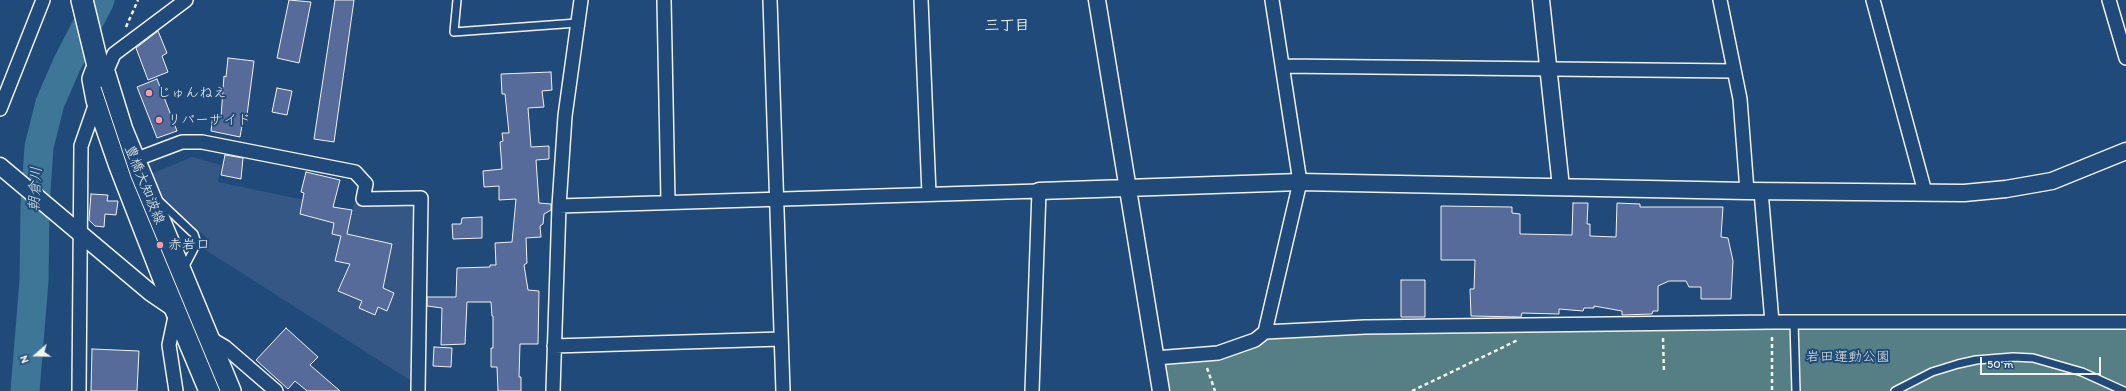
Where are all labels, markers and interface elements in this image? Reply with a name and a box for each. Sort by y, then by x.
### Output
district label: 三丁目 [985,17,1029,35]
place label: じゅんねえ [157,85,227,101]
marker: じゅんねえ [144,88,154,98]
place label: リバーサイド [167,112,251,128]
marker: リバーサイド [154,115,164,125]
street label: 豊橋大知波線 [120,143,168,227]
water label: 朝倉川 [26,166,46,212]
place label: 赤岩口 [168,237,210,253]
marker: 赤岩口 [155,240,165,250]
north arrow [16,335,56,375]
park label: 岩田運動公園 [1806,349,1890,365]
scale bar [1982,349,2103,375]
text: N [17,354,32,365]
text: 50 m [1987,357,2013,371]

